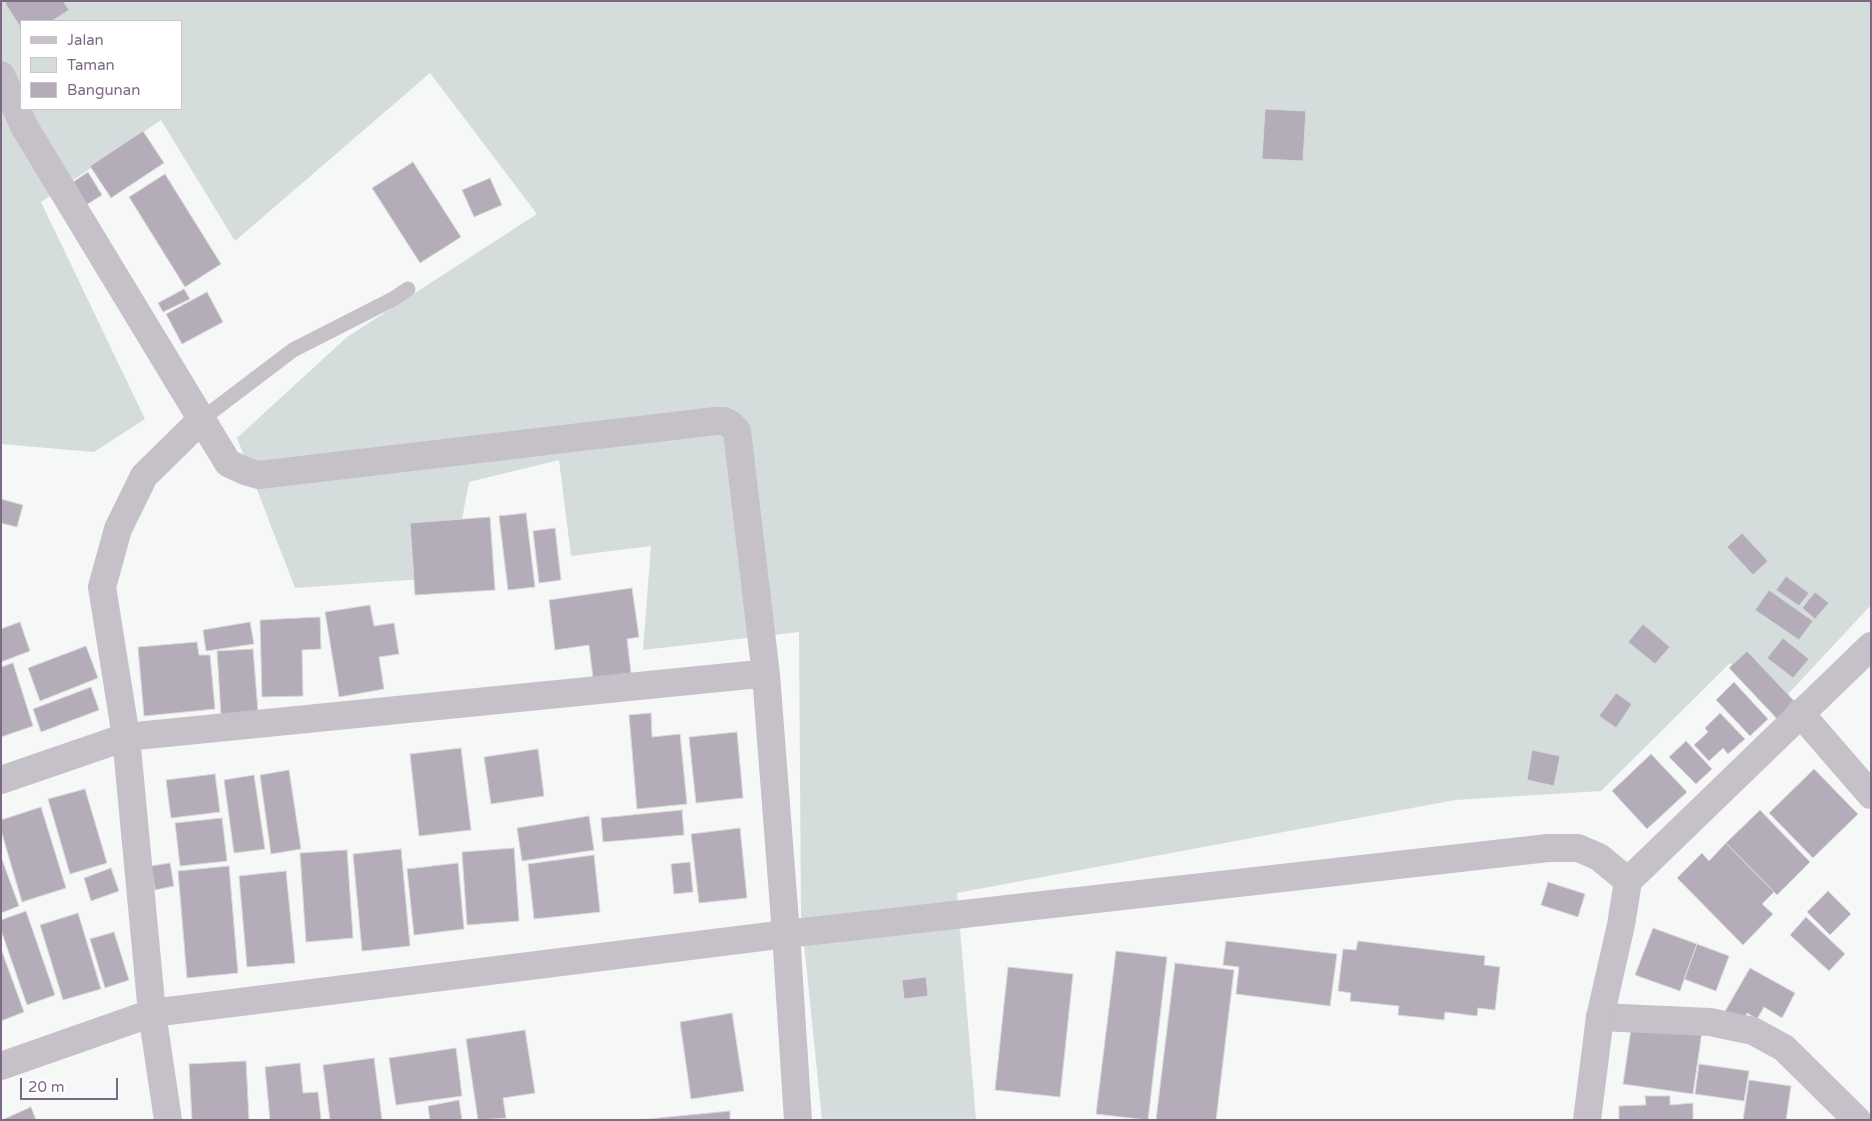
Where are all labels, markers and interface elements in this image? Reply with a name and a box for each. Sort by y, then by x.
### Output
legend [20,20,182,110]
text: Jalan [67,31,104,49]
text: Taman [67,56,115,74]
text: Bangunan [67,81,140,99]
scale bar [22,1068,120,1100]
text: 20 m [28,1078,65,1096]

